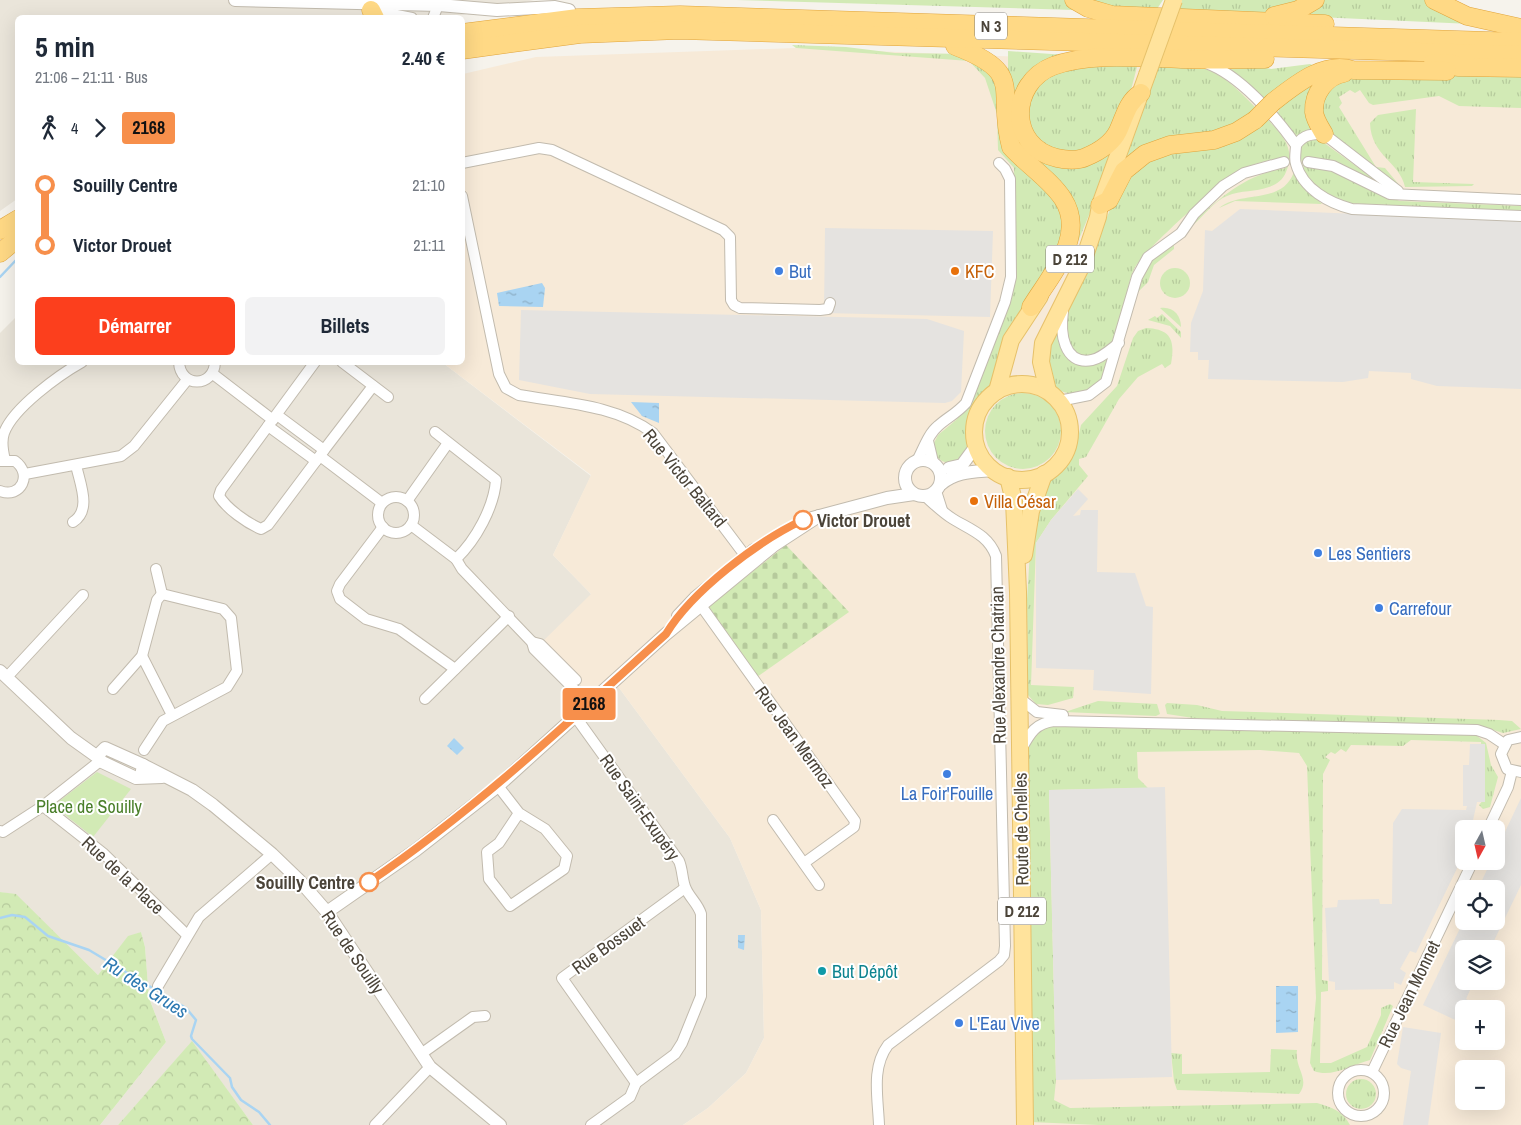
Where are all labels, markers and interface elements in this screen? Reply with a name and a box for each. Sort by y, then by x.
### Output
road number: N 3 [975,12,1007,40]
text: 5 min [35,28,95,66]
text: 2.40 € [402,45,445,71]
text: 21:06 – 21:11 · Bus [35,66,148,88]
icon: walk [35,114,63,142]
icon: forward [86,114,114,142]
text: 2168 [132,115,165,140]
text: 4 [71,117,78,139]
text: Souilly Centre [73,172,178,198]
text: 21:10 [412,174,445,196]
text: Victor Drouet [73,232,171,258]
text: 21:11 [413,234,445,256]
road number: D 212 [1046,245,1094,272]
place label: But [789,259,811,284]
place label: KFC [965,259,995,284]
marker: But [773,265,785,277]
marker: KFC [949,265,961,277]
button: Démarrer [35,297,235,355]
button: Billets [245,297,445,355]
street label: Rue Victor Baltard [637,423,733,533]
place label: Villa César [984,489,1056,514]
marker: Villa César [968,495,980,507]
place label: Victor Drouet [817,508,910,533]
marker: Victor Drouet [793,510,813,530]
place label: Les Sentiers [1328,541,1411,566]
marker: Les Sentiers [1312,547,1324,559]
street label: Rue Alexandre Chatrian [984,586,1012,744]
place label: Carrefour [1389,596,1451,621]
marker: Carrefour [1373,602,1385,614]
street label: Rue Jean Mermoz [749,681,841,793]
line badge: 2168 [554,688,624,720]
text: 2168 [573,691,605,716]
street label: Rue Saint-Exupéry [594,749,686,866]
marker: La Foir'Fouille [941,768,953,780]
street label: Route de Chelles [1008,772,1034,886]
place label: La Foir'Fouille [901,781,993,806]
park label: Place de Souilly [36,794,143,819]
north arrow [1455,820,1505,870]
map controls [1455,820,1505,1110]
street label: Rue de la Place [76,830,170,920]
place label: Souilly Centre [256,870,355,895]
marker: Souilly Centre [359,872,379,892]
button: locate [1455,880,1505,930]
road number: D 212 [998,898,1046,924]
street label: Rue de Souilly [316,905,391,999]
street label: Rue Bossuet [566,910,650,980]
street label: Rue Jean Monnet [1372,936,1446,1052]
button: layers [1455,940,1505,990]
water label: Ru des Grues [99,950,194,1024]
place label: But Dépôt [832,959,898,984]
marker: But Dépôt [816,965,828,977]
button: + [1455,1000,1505,1050]
place label: L'Eau Vive [969,1011,1040,1036]
marker: L'Eau Vive [953,1017,965,1029]
button: − [1455,1060,1505,1110]

